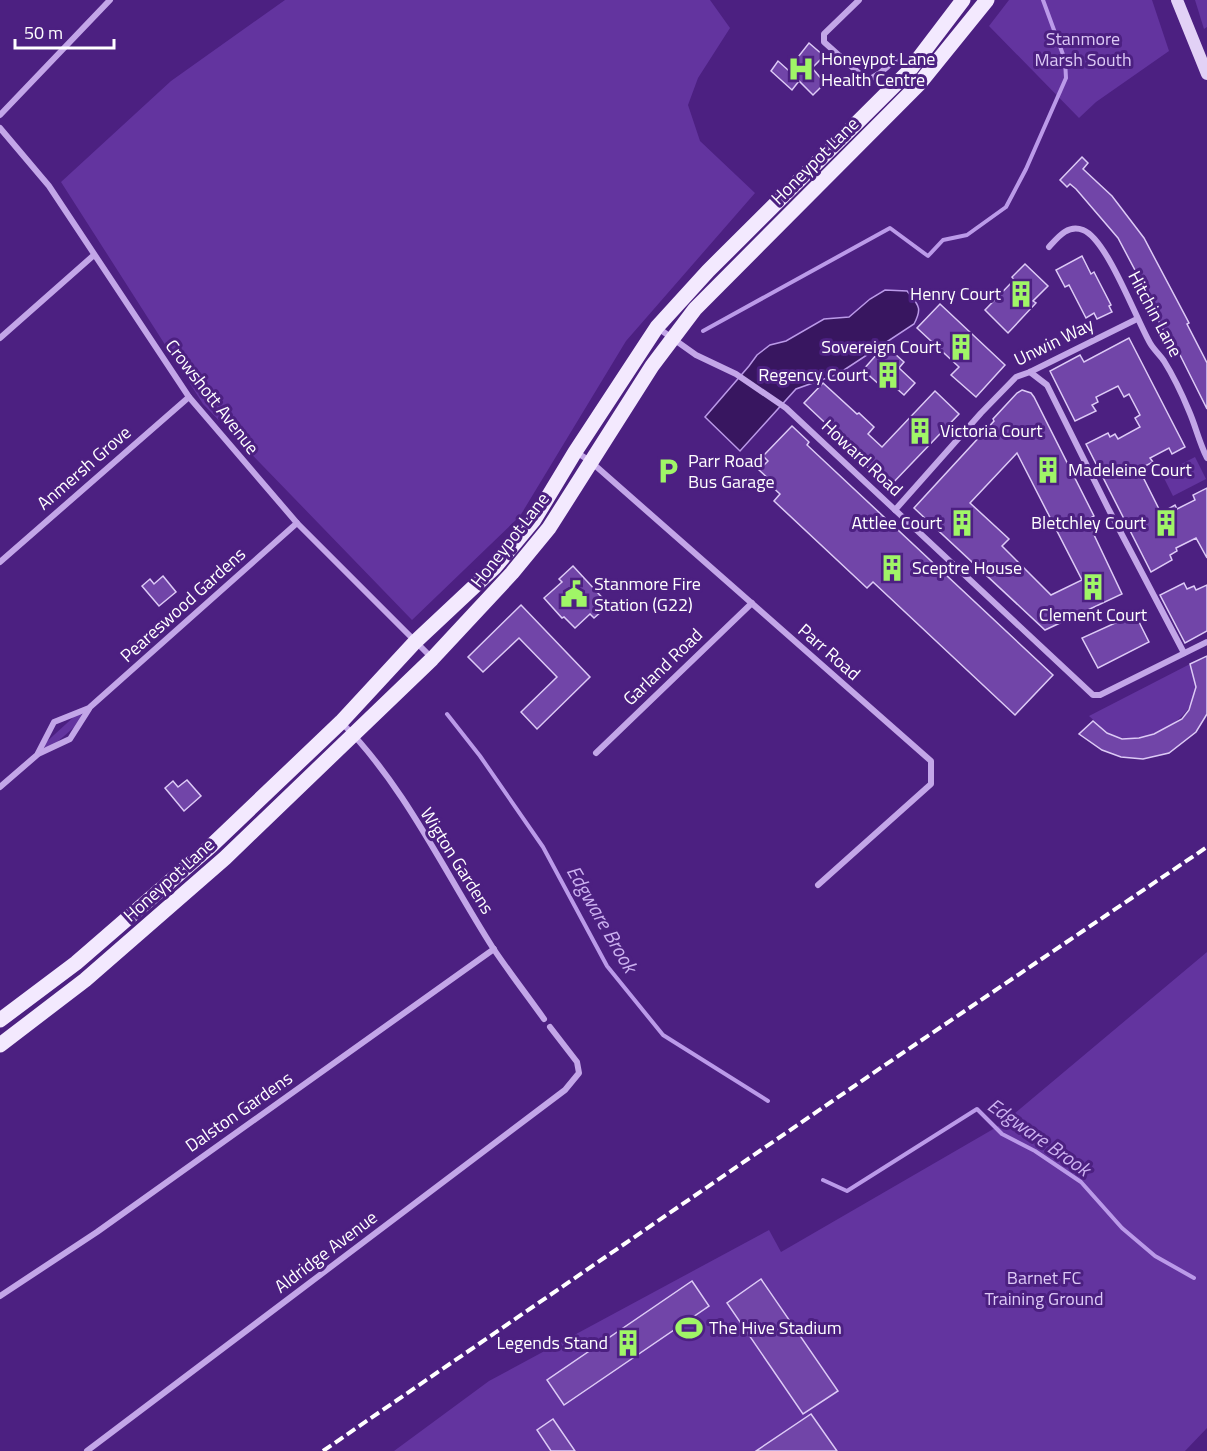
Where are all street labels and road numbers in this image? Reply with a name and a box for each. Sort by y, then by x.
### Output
street label: Honeypot Lane [765,111,865,211]
street label: Hitchin Lane [1121,266,1189,362]
street label: Unwin Way [1009,310,1099,372]
street label: Crowshott Avenue [159,334,266,460]
street label: Howard Road [816,413,909,502]
street label: Anmersh Grove [31,419,137,516]
street label: Honeypot Lane [464,486,555,593]
street label: Peareswood Gardens [114,541,252,669]
street label: Parr Road [792,617,866,686]
street label: Garland Road [617,622,709,712]
street label: Wigton Gardens [414,802,501,919]
street label: Honeypot Lane [117,831,220,928]
street label: Dalston Gardens [180,1065,298,1159]
street label: Aldridge Avenue [269,1204,383,1299]

